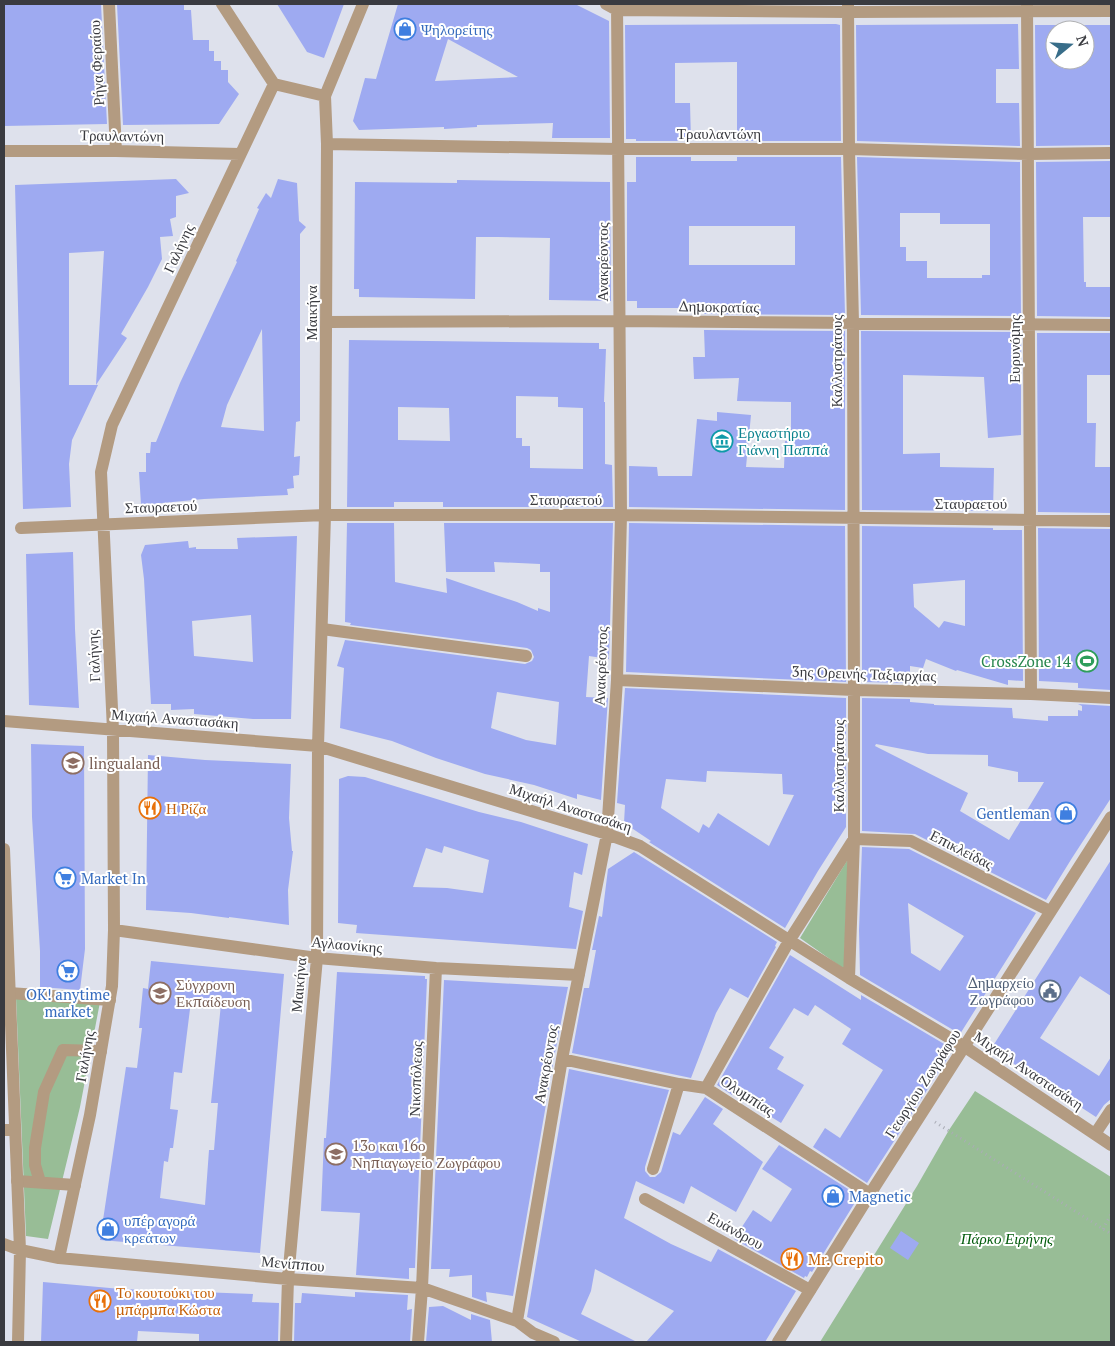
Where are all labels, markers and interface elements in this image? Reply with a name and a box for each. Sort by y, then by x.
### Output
shop icon: Ψηλορείτης [393,17,417,41]
place label: Ψηλορείτης [421,19,492,39]
street label: Ρήγα Φεραίου [84,20,108,106]
north arrow [1045,20,1095,70]
text: N [1072,33,1094,49]
street label: Τραυλαντώνη [677,123,761,143]
street label: Τραυλαντώνη [80,124,165,146]
street label: Γαλήνης [158,220,198,276]
street label: Ανακρέοντος [592,222,612,302]
street label: Μαικήνα [301,285,321,341]
street label: Δημοκρατίας [679,295,759,317]
street label: Καλλιστράτους [826,314,846,407]
street label: Ευρυνόμης [1004,315,1024,383]
place label: Εργαστήριο Γιάννη Παππά [738,422,828,459]
museum icon: Εργαστήριο Γιάννη Παππά [710,429,734,453]
street label: Σταυραετού [530,489,602,509]
street label: Σταυραετού [935,493,1007,513]
street label: Σταυραετού [124,495,198,517]
street label: Ανακρέοντος [589,626,611,706]
street label: Γαλήνης [82,629,104,683]
sports icon: CrossZone 14 [1075,649,1099,673]
place label: CrossZone 14 [981,651,1071,671]
street label: 3ης Ορεινής Ταξιαρχίας [791,660,937,686]
street label: Μιχαήλ Αναστασάκη [110,704,240,732]
street label: Καλλιστράτους [828,719,848,812]
school or university icon: lingualand [61,751,85,775]
place label: lingualand [89,753,160,773]
street label: Μιχαήλ Αναστασάκη [507,778,635,836]
restaurant icon: Η Ρίζα [138,796,162,820]
place label: Η Ρίζα [166,798,207,818]
shop icon: Gentleman [1054,801,1078,825]
place label: Gentleman [976,803,1050,823]
street label: Επικλείδας [927,825,997,873]
supermarket icon: Market In [53,866,77,890]
place label: Market In [81,868,146,888]
street label: Αγλαονίκης [311,931,383,957]
street label: Μαικήνα [286,956,310,1013]
supermarket icon: OK! anytime market [56,959,80,983]
place label: Δημαρχείο Ζωγράφου [968,972,1034,1009]
place label: Σύγχρονη Εκπαίδευση [176,974,251,1011]
public building icon: Δημαρχείο Ζωγράφου [1038,979,1062,1003]
school or university icon: Σύγχρονη Εκπαίδευση [148,981,172,1005]
place label: OK! anytime market [26,984,110,1021]
street label: Ανακρέοντος [528,1023,562,1105]
street label: Γεωργίου Ζωγράφου [879,1025,965,1141]
street label: Μιχαήλ Αναστασάκη [970,1026,1088,1114]
street label: Γαλήνης [70,1029,98,1083]
street label: Νικοπόλεως [404,1041,426,1117]
street label: Ολυμπίας [717,1070,779,1120]
place label: 13ο και 16ο Νηπιαγωγείο Ζωγράφου [352,1135,501,1172]
school or university icon: 13ο και 16ο Νηπιαγωγείο Ζωγράφου [324,1142,348,1166]
shop icon: Magnetic [821,1184,845,1208]
place label: Magnetic [849,1186,911,1206]
street label: Ευάνδρου [705,1207,767,1253]
place label: υπέρ αγορά κρεάτων [124,1210,196,1247]
shop icon: υπέρ αγορά κρεάτων [96,1217,120,1241]
park label: Πάρκο Ειρήνης [960,1228,1054,1248]
restaurant icon: Mr. Crepito [780,1247,804,1271]
place label: Mr. Crepito [808,1249,883,1269]
street label: Μενίππου [260,1250,326,1276]
place label: Το κουτούκι του μπάρμπα Κώστα [116,1282,221,1319]
restaurant icon: Το κουτούκι του μπάρμπα Κώστα [88,1289,112,1313]

